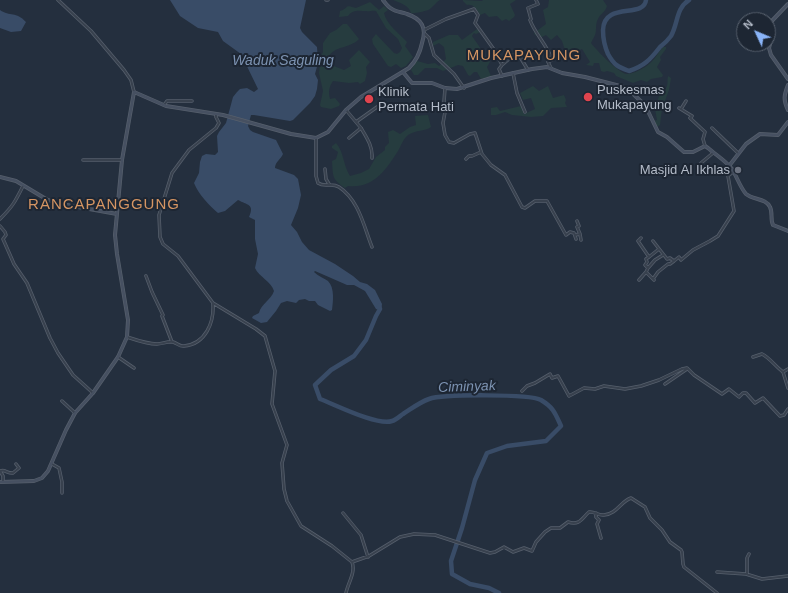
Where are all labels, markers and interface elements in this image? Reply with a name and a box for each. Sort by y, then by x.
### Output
north arrow [736,12,776,52]
text: N [741,17,755,31]
district label: MUKAPAYUNG [467,47,581,65]
water label: Waduk Saguling [232,53,334,69]
place label: Puskesmas Mukapayung [597,82,671,113]
place label: Klinik Permata Hati [378,84,454,115]
marker: Puskesmas Mukapayung [582,91,594,103]
marker: Klinik Permata Hati [363,93,375,105]
place label: Masjid Al Ikhlas [640,162,730,178]
marker: Masjid Al Ikhlas [733,165,743,175]
district label: RANCAPANGGUNG [28,196,180,214]
water label: Ciminyak [438,378,496,396]

